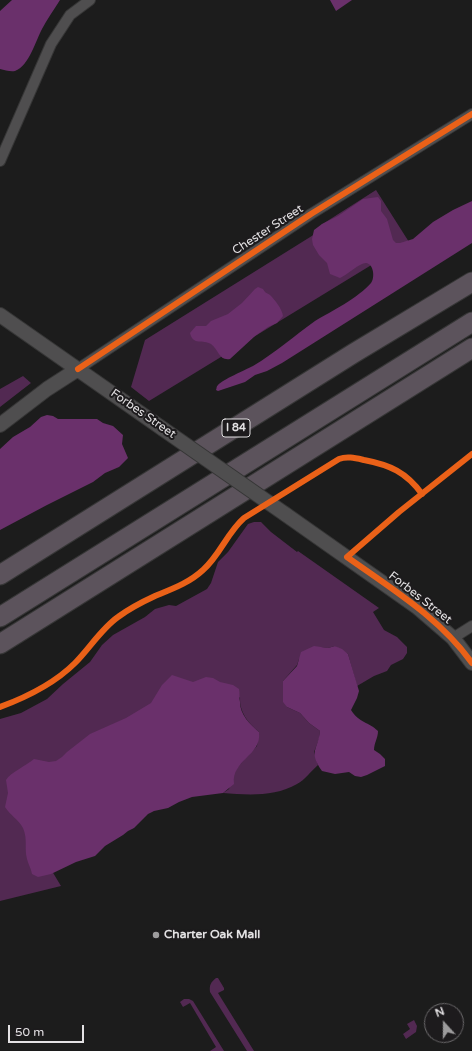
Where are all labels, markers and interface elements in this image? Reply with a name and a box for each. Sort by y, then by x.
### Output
street label: Chester Street [230,202,306,258]
street label: Forbes Street [108,386,178,442]
road number: I 84 [222,419,250,437]
street label: Forbes Street [386,569,454,627]
place label: Charter Oak Mall [164,928,260,942]
marker: Charter Oak Mall [151,930,161,940]
north arrow [424,1003,464,1043]
text: N [433,1005,446,1020]
scale bar [10,1017,86,1043]
text: 50 m [15,1025,44,1039]

